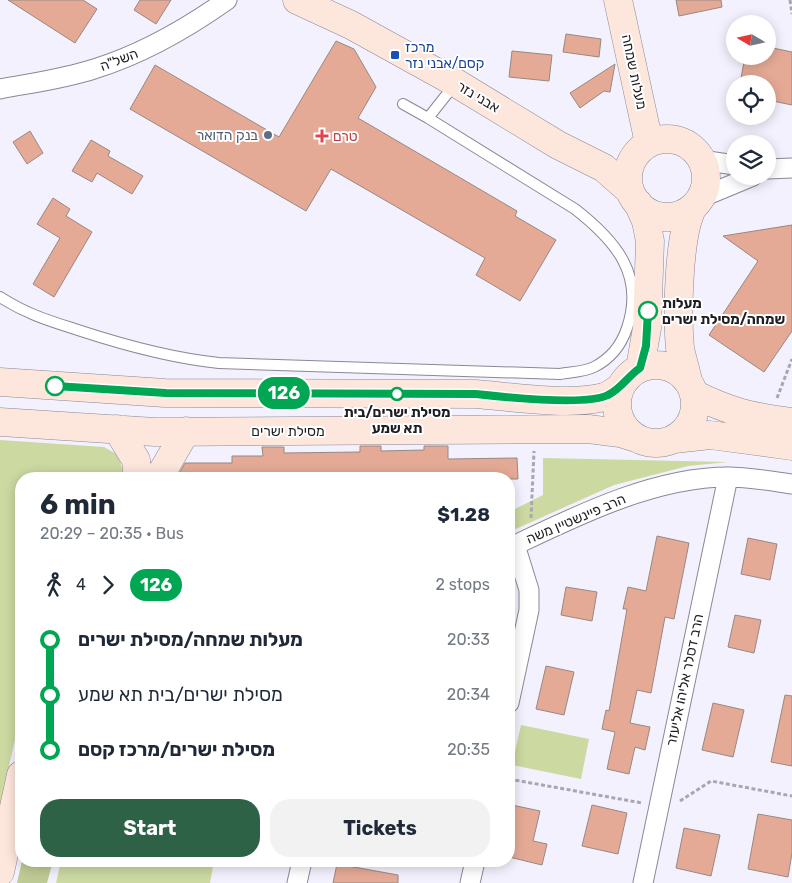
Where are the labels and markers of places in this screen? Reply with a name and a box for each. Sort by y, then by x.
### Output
place label: מרכז קסם/אבני נזר [405,39,484,72]
marker: מרכז קסם/אבני נזר [389,49,401,61]
place label: בנק הדואר [197,127,258,144]
place label: טרם [333,128,358,145]
marker: בנק הדואר [262,129,274,141]
marker: טרם [315,129,329,143]
place label: מעלות שמחה/מסילת ישרים [662,295,785,328]
marker: מעלות שמחה/מסילת ישרים [638,301,658,321]
unlabelled marker [45,376,65,396]
marker: מסילת ישרים/בית תא שמע [390,387,404,401]
place label: מסילת ישרים/בית תא שמע [344,404,450,437]

